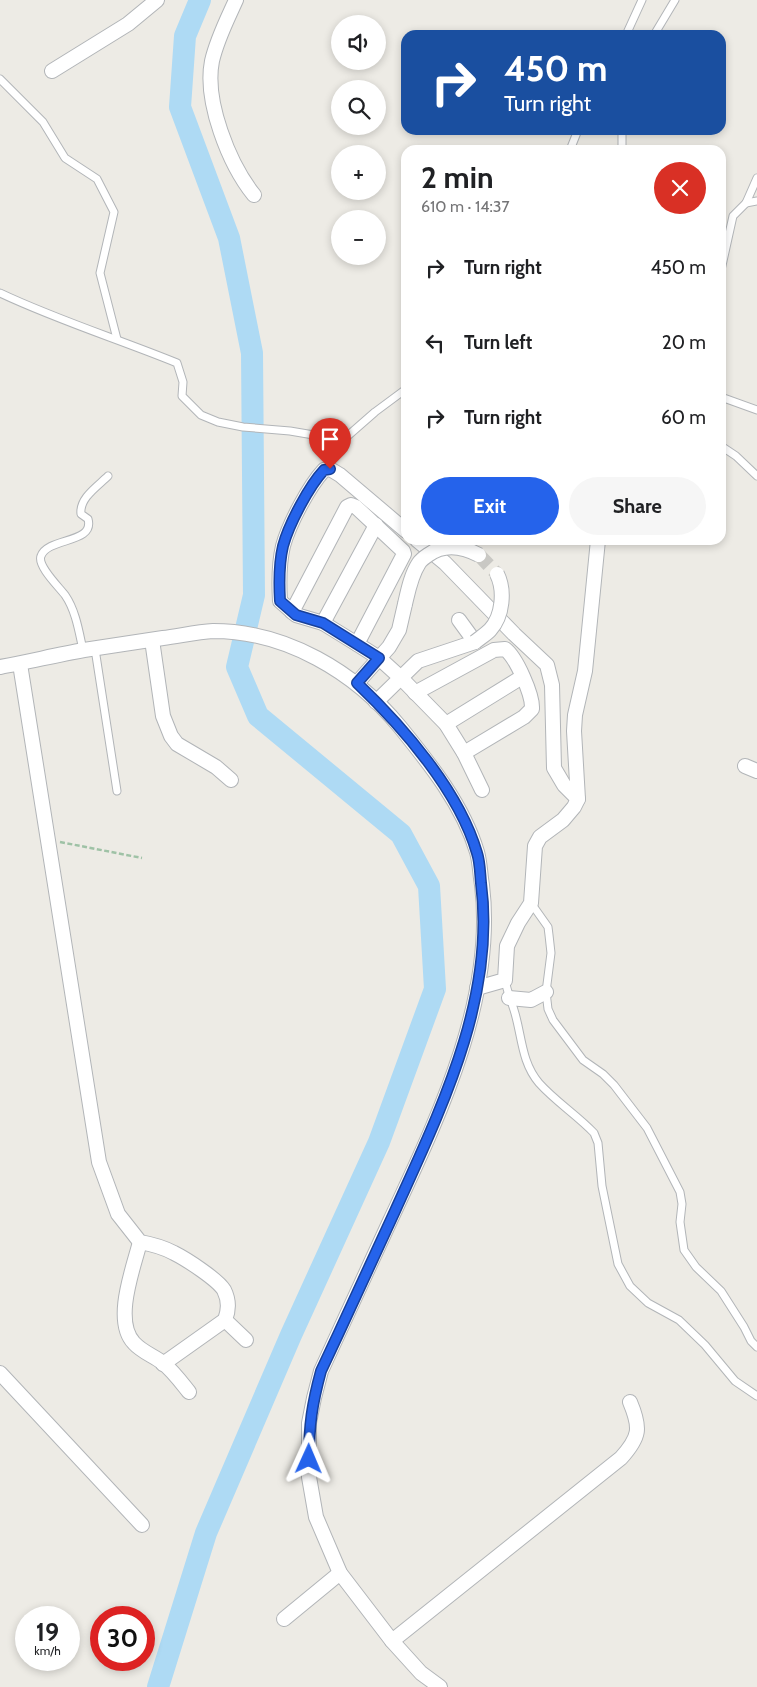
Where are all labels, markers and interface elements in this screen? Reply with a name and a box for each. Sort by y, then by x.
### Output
map controls [331,15,386,265]
button: sound [331,15,386,70]
text: 450 m [504,47,608,90]
icon: right [421,50,486,115]
button: search [331,80,386,135]
text: Turn right [504,90,591,117]
button: + [331,145,386,200]
text: 2 min [421,159,493,196]
button: close [654,162,706,214]
text: 610 m · 14:37 [421,197,509,216]
button: − [331,210,386,265]
icon: right [421,254,449,282]
text: Turn right [464,256,542,279]
text: 450 m [651,256,706,279]
icon: left [421,329,449,357]
text: Turn left [464,331,532,354]
text: 20 m [662,331,706,354]
icon: right [421,404,449,432]
text: Turn right [464,406,542,429]
text: 60 m [661,406,706,429]
pin [309,418,351,469]
icon: arrive [316,425,344,453]
button: Exit [421,477,559,535]
button: Share [569,477,706,535]
position arrow [282,1432,334,1484]
speed limit sign: 30 [90,1606,155,1671]
text: 19 [36,1617,59,1647]
text: km/h [34,1643,61,1658]

